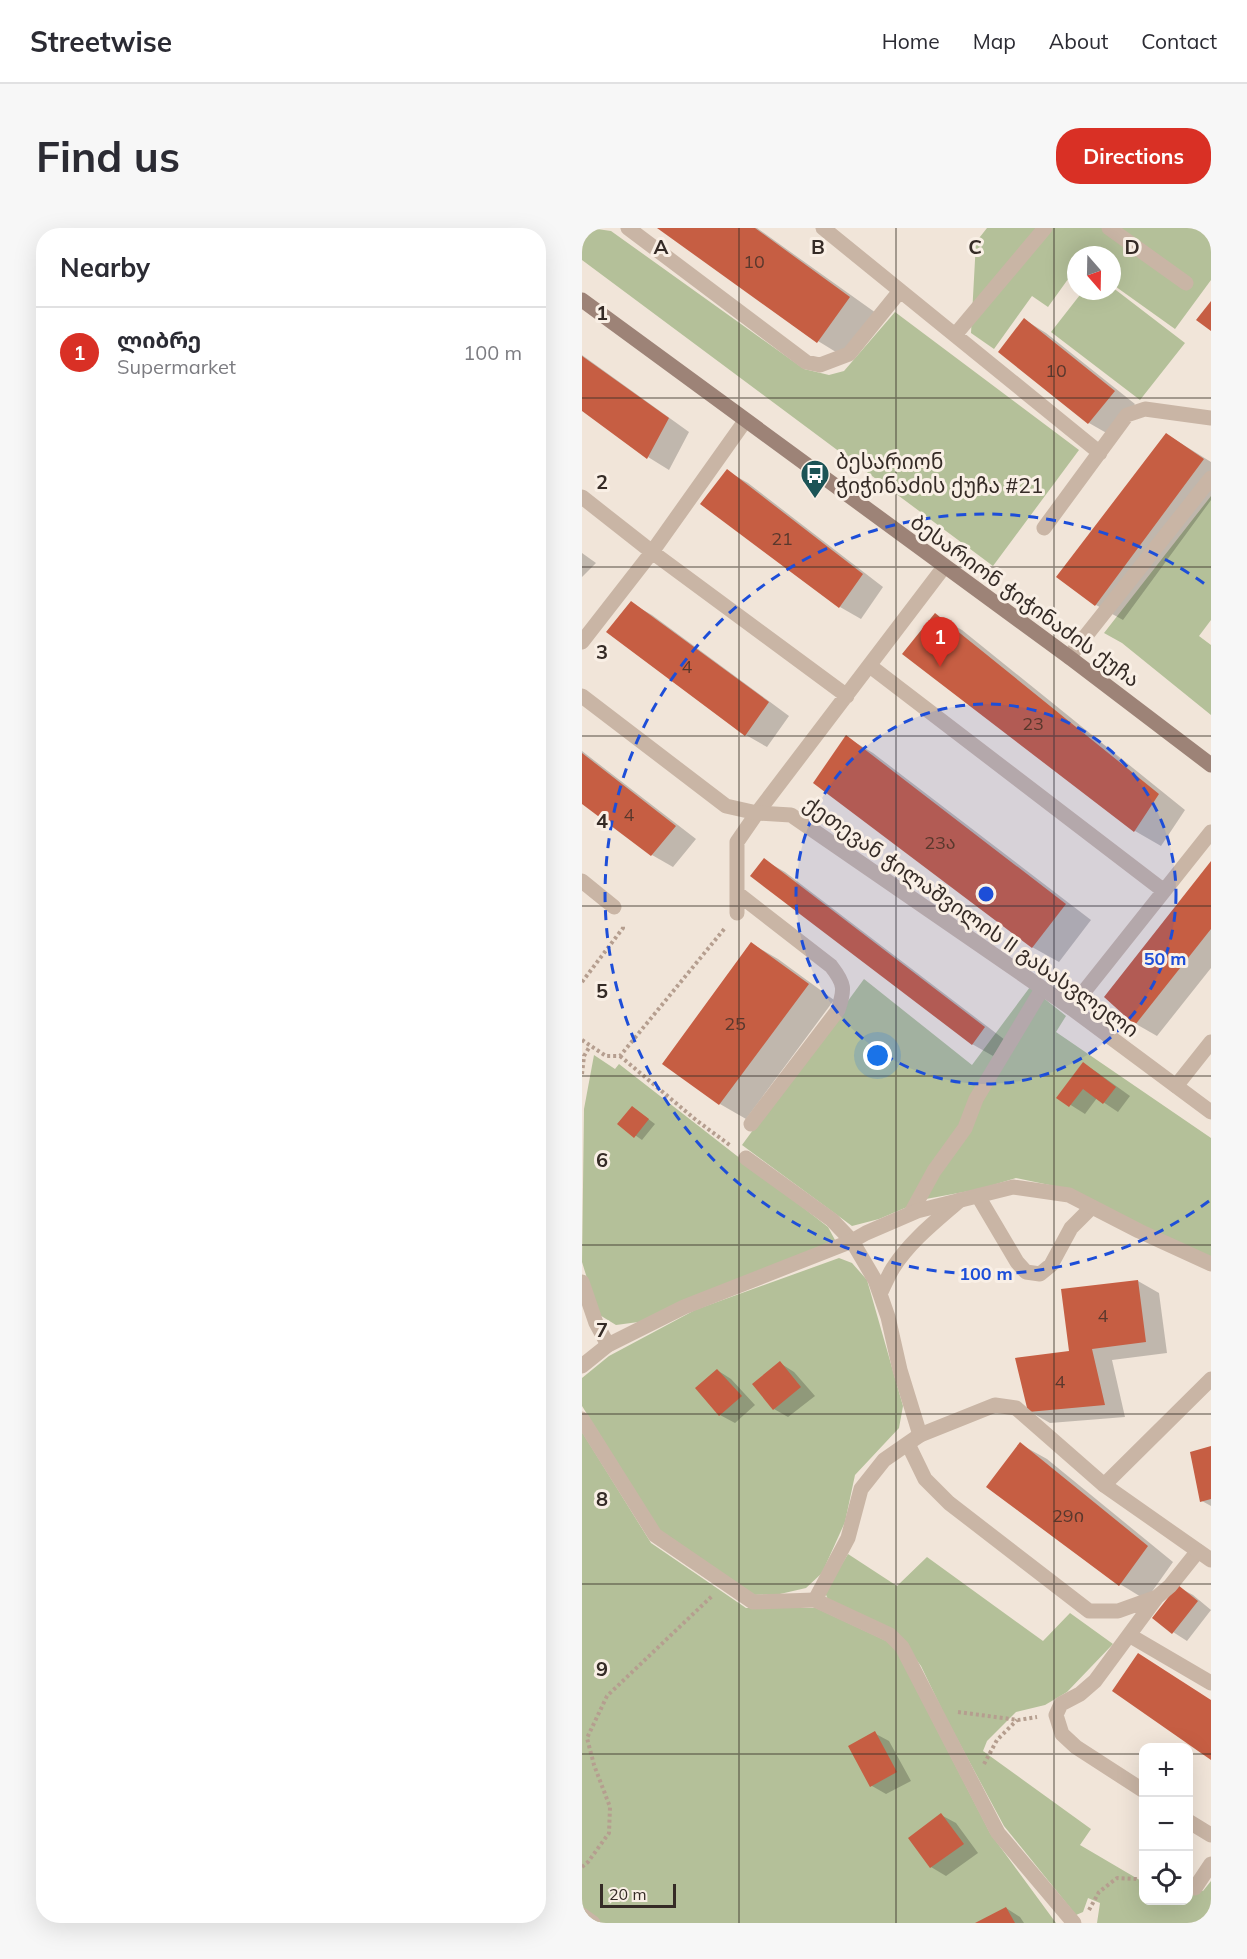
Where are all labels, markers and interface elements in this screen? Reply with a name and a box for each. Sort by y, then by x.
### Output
text: Streetwise [30,24,172,59]
text: Home [882,28,940,54]
text: Map [973,28,1016,54]
text: About [1049,28,1108,54]
text: Contact [1141,28,1217,54]
button: Directions [1056,128,1211,184]
text: Find us [36,130,180,183]
text: A [654,234,669,259]
text: B [811,234,825,259]
text: C [968,234,982,259]
text: D [1124,234,1140,259]
north arrow [1067,246,1121,300]
house number: 10 [743,250,765,273]
text: Nearby [60,251,150,284]
text: 1 [596,300,608,325]
text: ლიბრე [117,326,201,354]
text: 1 [74,340,86,365]
text: 100 m [463,340,522,365]
text: Supermarket [117,354,236,379]
house number: 10 [1045,359,1067,382]
place label: ბესარიონ ჭიჭინაძის ქუჩა #21 [836,448,1043,498]
bus stop icon: ბესარიონ ჭიჭინაძის ქუჩა #21 [799,458,831,500]
text: 2 [596,469,608,494]
street label: ბესარიონ ჭიჭინაძის ქუჩა [906,508,1145,692]
house number: 21 [771,527,793,550]
pin: 1 [920,618,960,667]
text: 3 [596,639,608,664]
house number: 4 [682,655,693,678]
house number: 23 [1022,712,1044,735]
street label: ქეთევან ჭილაშვილის II გასასვლელი [798,790,1144,1043]
house number: 4 [624,803,635,826]
text: 4 [596,808,608,833]
house number: 23ა [924,831,956,854]
centre of rings [976,884,996,904]
text: 50 m [1144,947,1186,970]
text: 5 [596,978,608,1003]
house number: 25 [724,1012,746,1035]
your location [863,1041,892,1070]
text: 6 [596,1147,608,1172]
text: 100 m [959,1262,1013,1285]
house number: 4 [1098,1304,1109,1327]
text: 7 [596,1317,608,1342]
house number: 4 [1055,1370,1066,1393]
text: 8 [596,1486,608,1511]
house number: 29ი [1052,1504,1084,1527]
text: 9 [596,1656,608,1681]
map controls [1139,1743,1193,1905]
button: + [1139,1743,1193,1797]
button: − [1139,1797,1193,1851]
button: locate [1139,1851,1193,1905]
scale bar [600,1881,676,1908]
text: 20 m [609,1884,646,1904]

